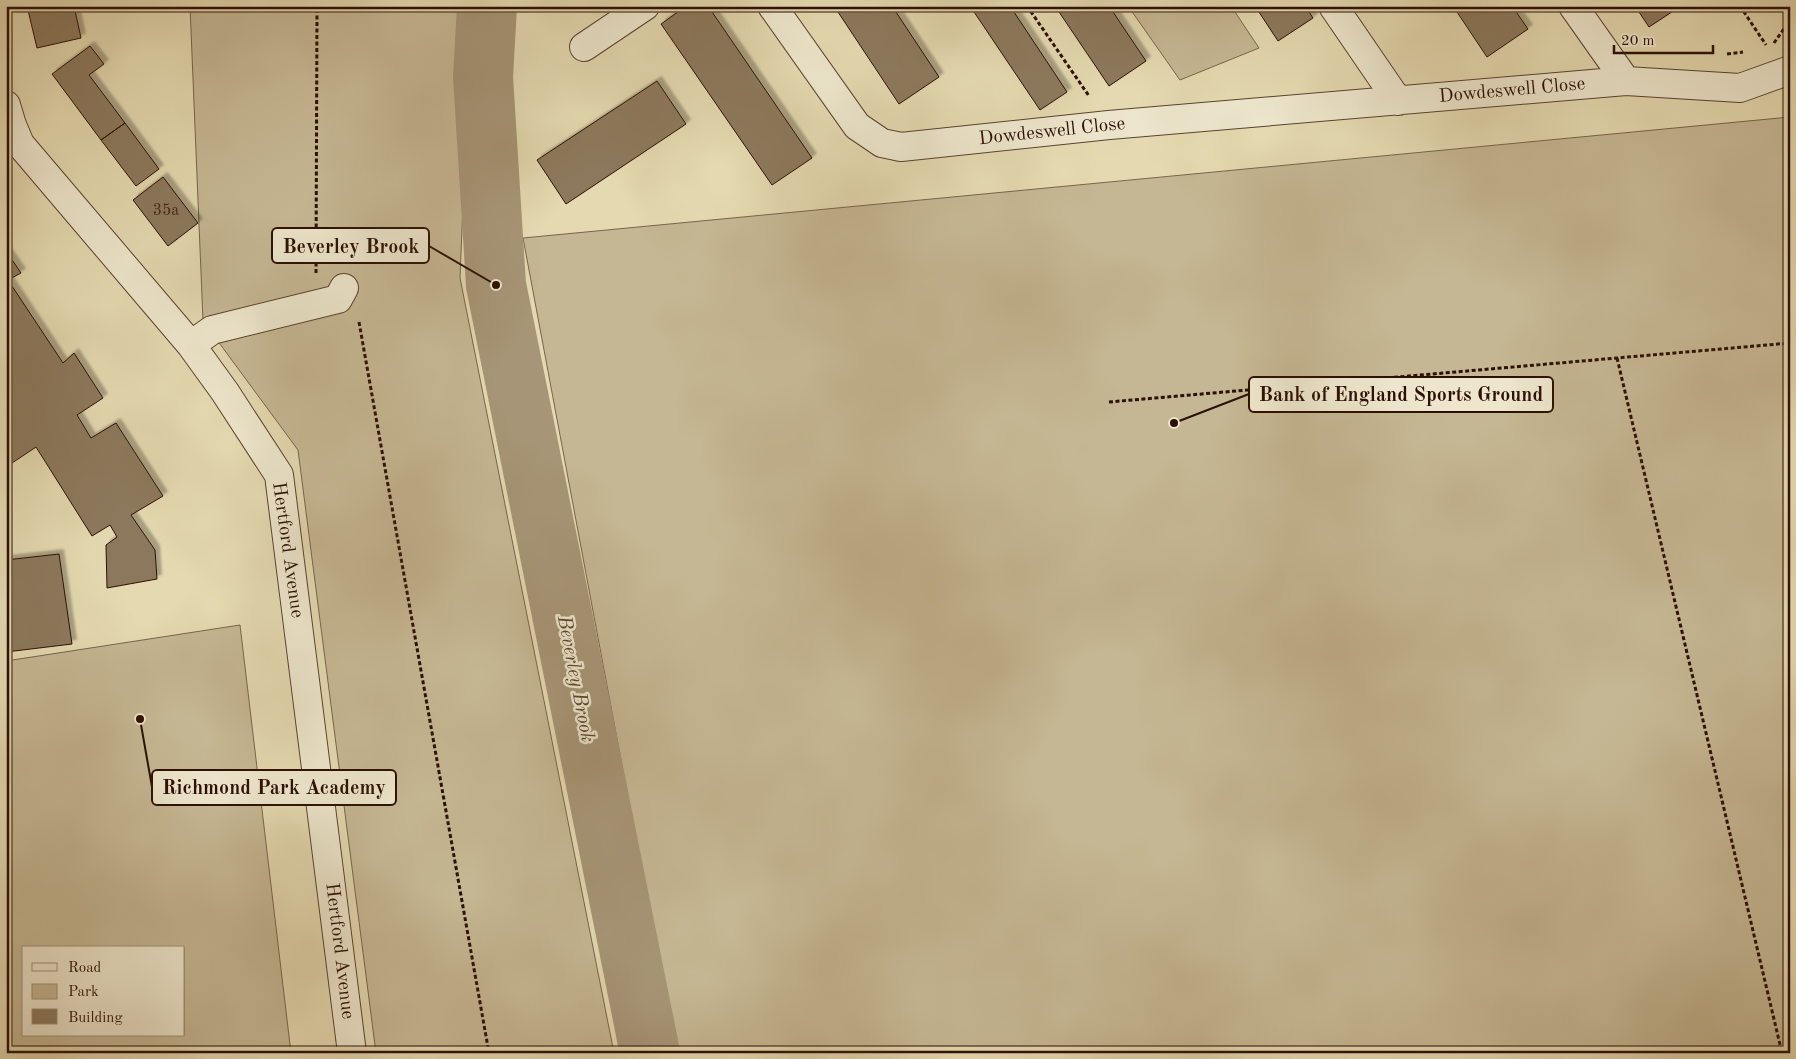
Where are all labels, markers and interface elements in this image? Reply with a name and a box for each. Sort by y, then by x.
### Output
scale bar [1614,22,1712,54]
text: 20 m [1621,34,1655,49]
street label: Dowdeswell Close [1438,75,1586,107]
street label: Dowdeswell Close [978,115,1126,149]
house number: 35a [153,203,179,219]
callout: Beverley Brook [272,228,429,263]
text: Beverley Brook [282,238,420,258]
callout: Bank of England Sports Ground [1249,377,1553,412]
text: Bank of England Sports Ground [1259,386,1543,406]
street label: Hertford Avenue [268,481,306,619]
water label: Beverley Brook [553,613,597,744]
callout: Richmond Park Academy [152,770,396,805]
text: Richmond Park Academy [162,779,386,799]
street label: Hertford Avenue [321,882,357,1020]
legend [22,946,185,1036]
text: Road [68,961,102,976]
text: Park [68,985,99,1000]
text: Building [68,1011,123,1026]

